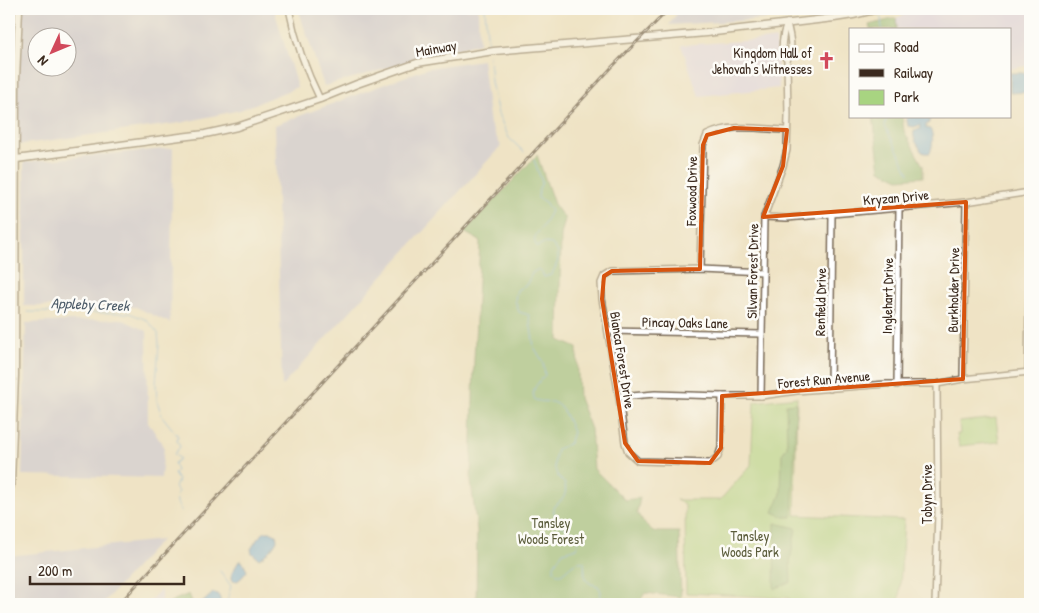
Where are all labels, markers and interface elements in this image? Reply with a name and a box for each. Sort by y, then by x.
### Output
north arrow [28,28,78,78]
legend [849,28,1012,118]
street label: Mainway [414,35,458,62]
text: Road [894,36,919,57]
place label: Kingdom Hall of Jehovah's Witnesses [712,43,812,78]
church icon: Kingdom Hall of Jehovah's Witnesses [816,50,836,70]
text: N [32,52,52,71]
text: Railway [894,62,933,83]
text: Park [894,86,919,107]
street label: Foxwood Drive [681,155,701,227]
street label: Kryzan Drive [862,185,930,210]
street label: Silvan Forest Drive [742,223,762,319]
street label: Burkholder Drive [943,247,963,333]
street label: Inglehart Drive [877,257,898,334]
street label: Renfield Drive [810,267,830,336]
water label: Appleby Creek [51,292,131,316]
street label: Bianca Forest Drive [606,310,640,410]
street label: Pincay Oaks Lane [642,312,729,333]
street label: Forest Run Avenue [776,365,871,393]
street label: Tobyn Drive [917,464,937,524]
park label: Tansley Woods Forest [518,513,584,548]
park label: Tansley Woods Park [721,526,779,561]
scale bar [30,553,184,585]
text: 200 m [38,560,72,581]

